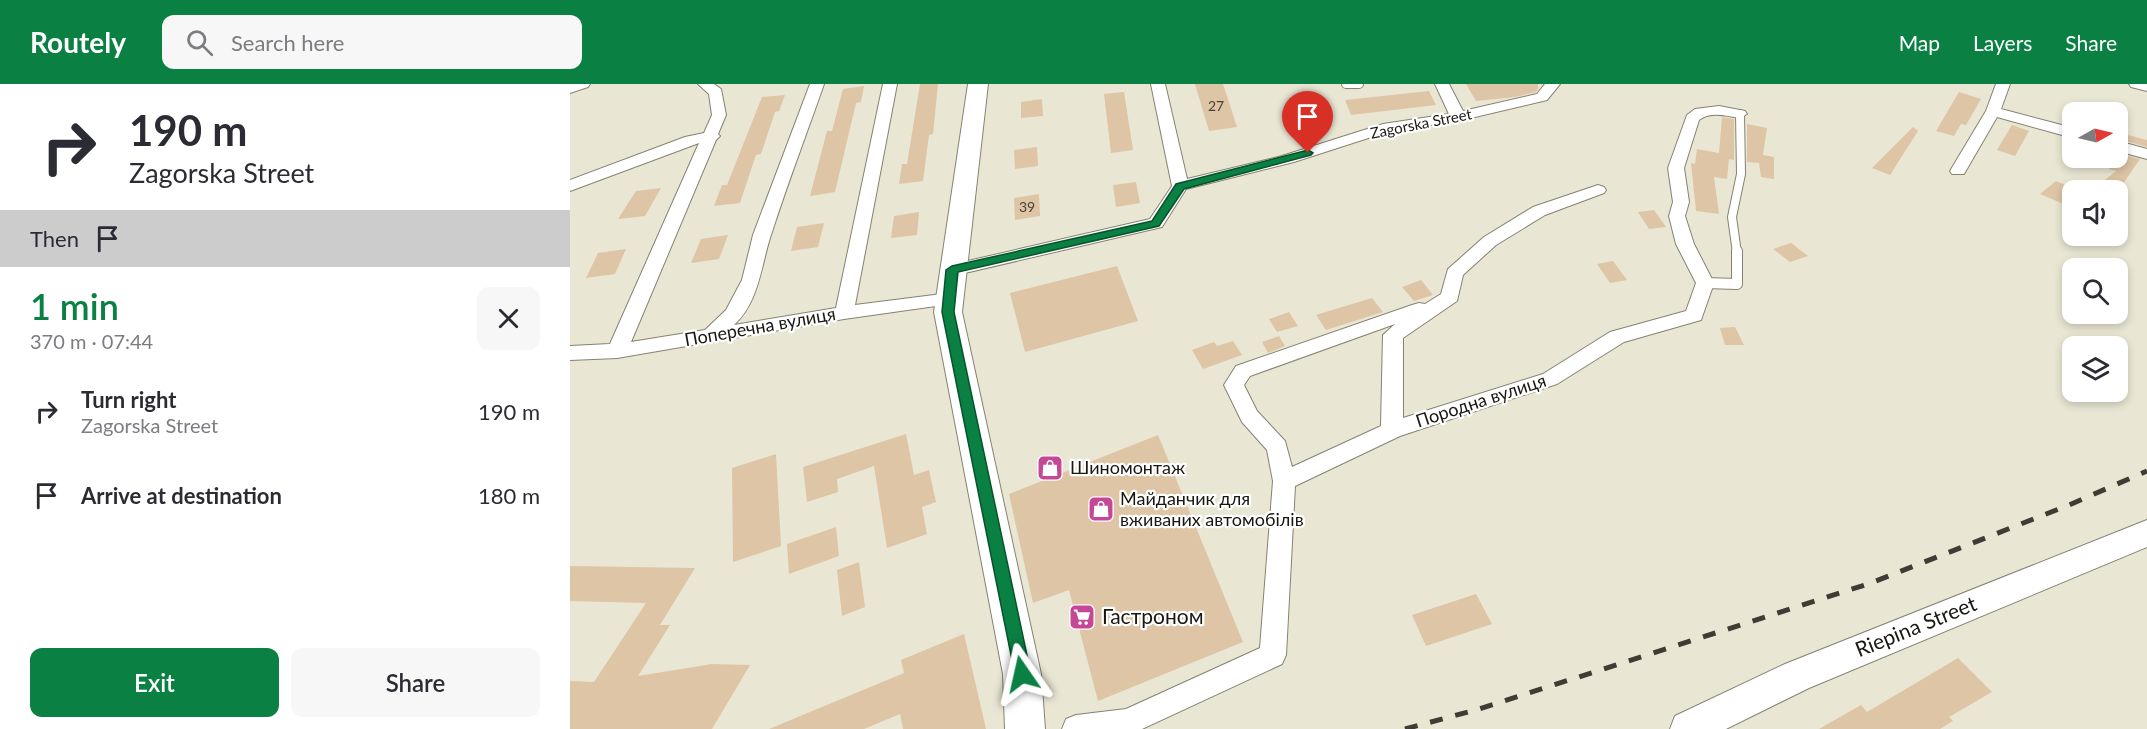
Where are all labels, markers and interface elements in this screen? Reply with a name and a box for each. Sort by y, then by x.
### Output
search box [162,15,582,69]
text: Routely [30,25,126,59]
icon: search [183,26,216,59]
text: Search here [231,29,344,56]
text: Map [1899,30,1940,55]
text: Layers [1973,30,2032,55]
text: Share [2065,30,2117,55]
pin [1282,91,1333,153]
house number: 27 [1208,97,1224,114]
icon: arrive [1291,100,1324,133]
north arrow [2062,102,2128,168]
map controls [2062,102,2128,402]
street label: Zagorska Street [1369,104,1474,142]
text: 190 m [129,105,247,155]
icon: right [30,108,108,186]
text: Zagorska Street [129,156,314,189]
button: sound [2062,180,2128,246]
house number: 39 [1019,198,1035,215]
icon: arrive [91,222,124,255]
text: Then [30,225,79,252]
button: search [2062,258,2128,324]
text: 1 min [30,284,119,328]
button: close [477,287,540,350]
street label: Поперечна вулиця [683,302,837,350]
text: 370 m · 07:44 [30,329,153,353]
button: layers [2062,336,2128,402]
street label: Породна вулиця [1413,369,1549,431]
text: Turn right [81,386,176,413]
icon: right [30,395,63,428]
text: 190 m [478,398,540,425]
text: Zagorska Street [81,413,218,437]
shop icon: Шиномонтаж [1035,453,1065,483]
place label: Шиномонтаж [1070,456,1185,478]
icon: arrive [30,479,63,512]
text: Arrive at destination [81,482,282,509]
text: 180 m [478,482,540,509]
place label: Майданчик для вживаних автомобілів [1120,487,1304,530]
shop icon: Майданчик для вживаних автомобілів [1086,494,1116,524]
street label: Riepina Street [1851,590,1980,661]
supermarket icon: Гастроном [1067,602,1097,632]
place label: Гастроном [1102,603,1203,628]
position arrow [990,642,1054,706]
button: Exit [30,648,279,717]
button: Share [291,648,540,717]

